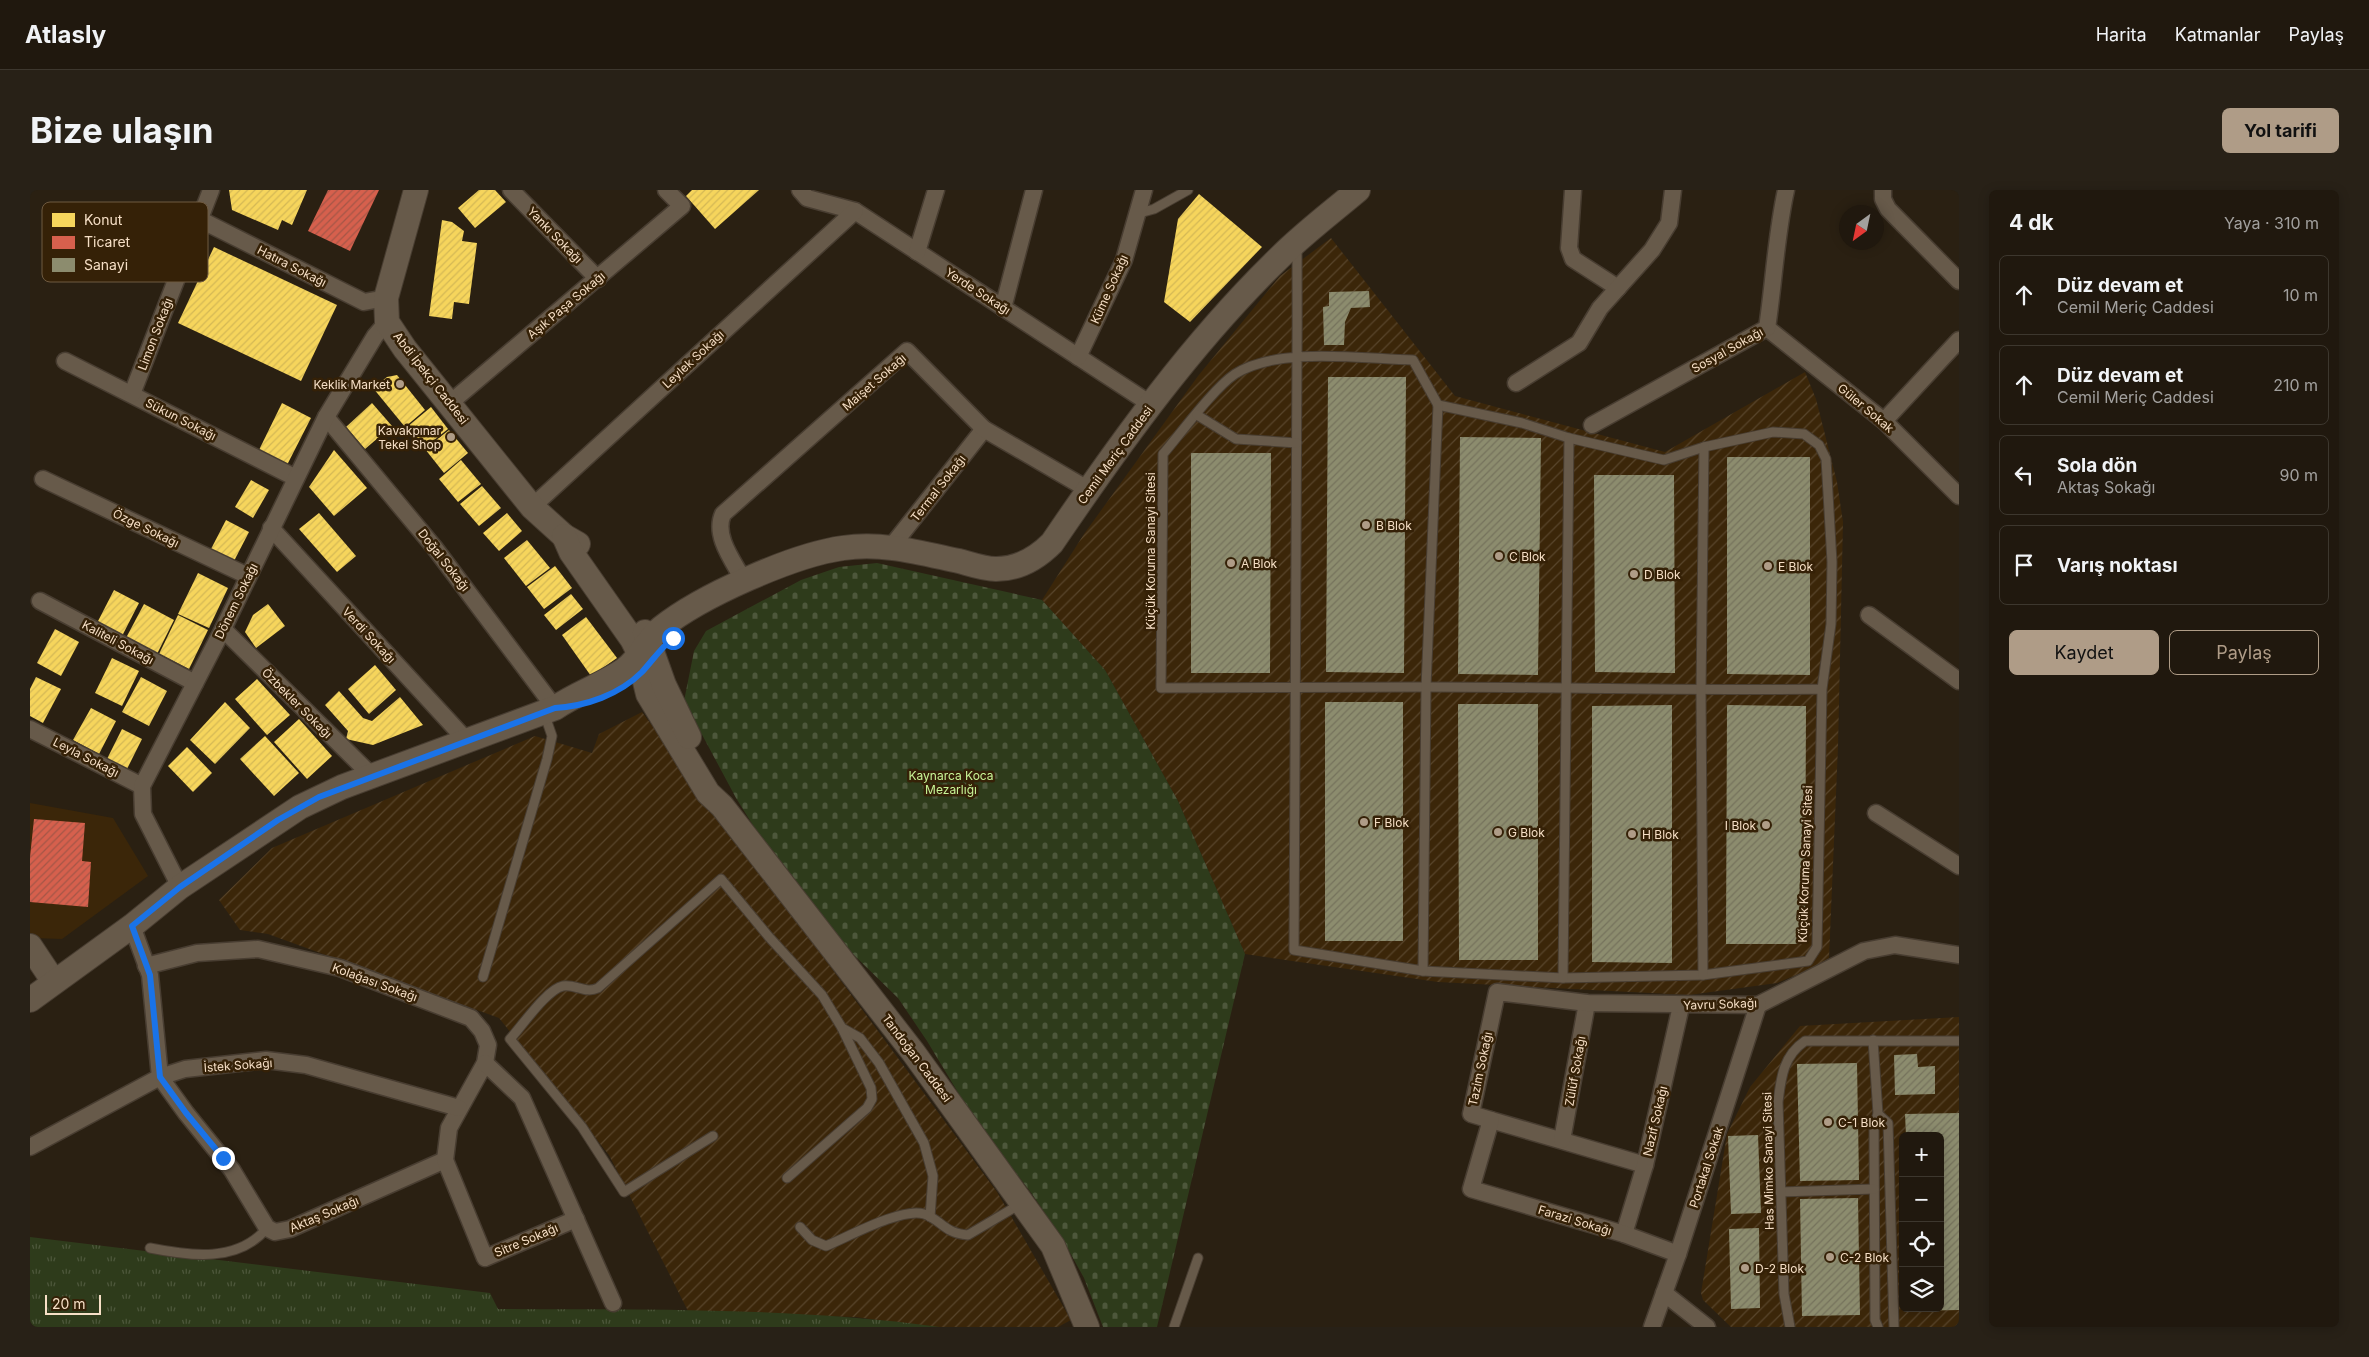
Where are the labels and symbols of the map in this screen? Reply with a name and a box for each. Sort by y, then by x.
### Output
legend [42,202,208,282]
street label: Yankı Sokağı [524,204,586,266]
north arrow [1839,205,1884,250]
text: Konut [84,211,123,228]
text: Ticaret [84,233,131,250]
street label: Hatıra Sokağı [255,242,329,290]
street label: Küme Sokağı [1087,252,1131,326]
text: Sanayi [84,256,128,273]
street label: Yerde Sokağı [943,264,1013,318]
street label: Aşık Paşa Sokağı [524,268,608,342]
street label: Limon Sokağı [134,296,176,372]
street label: Sosyal Sokağı [1689,324,1765,376]
street label: Leylek Sokağı [659,327,727,391]
street label: Abdi İpekçi Caddesi [390,329,472,427]
street label: Maişet Sokağı [839,350,909,414]
place label: Keklik Market [314,377,390,392]
marker: Keklik Market [394,378,406,390]
street label: Güler Sokak [1835,380,1897,436]
street label: Sükun Sokağı [143,395,219,443]
street label: Cemil Meriç Caddesi [1074,403,1156,507]
place label: Kavakpınar Tekel Shop [378,423,441,452]
marker: Kavakpınar Tekel Shop [445,431,457,443]
street label: Termal Sokağı [907,452,969,524]
street label: Küçük Koruma Sanayi Sitesi [1143,472,1158,630]
street label: Özge Sokağı [110,506,182,550]
place label: B Blok [1376,518,1412,533]
marker: B Blok [1360,519,1372,531]
street label: Doğal Sokağı [415,526,473,594]
place label: C Blok [1509,549,1546,564]
marker: C Blok [1493,550,1505,562]
place label: A Blok [1241,556,1278,571]
marker: A Blok [1225,557,1237,569]
place label: E Blok [1778,559,1814,574]
marker: E Blok [1762,560,1774,572]
street label: Dönem Sokağı [211,561,261,641]
place label: D Blok [1644,567,1681,582]
marker: D Blok [1628,568,1640,580]
street label: Verdi Sokağı [339,604,399,666]
street label: Kaliteli Sokağı [80,617,156,667]
route start [662,627,685,650]
street label: Özbekler Sokağı [259,665,335,741]
street label: Leyla Sokağı [51,734,121,780]
park label: Kaynarca Koca Mezarlığı [908,768,994,797]
street label: Küçük Koruma Sanayi Sitesi [1795,785,1815,943]
place label: F Blok [1374,815,1409,830]
marker: F Blok [1358,816,1370,828]
place label: I Blok [1725,818,1756,833]
marker: I Blok [1760,819,1772,831]
place label: G Blok [1508,825,1545,840]
marker: G Blok [1492,826,1504,838]
place label: H Blok [1642,827,1679,842]
marker: H Blok [1626,828,1638,840]
street label: Kolağası Sokağı [330,960,420,1004]
street label: Yavru Sokağı [1683,995,1757,1013]
street label: Tandoğan Caddesi [879,1011,955,1105]
street label: Tazim Sokağı [1465,1031,1495,1107]
street label: Zülüf Sokağı [1561,1035,1589,1107]
street label: İstek Sokağı [203,1055,273,1075]
street label: Nazif Sokağı [1640,1084,1670,1158]
street label: Has Mimko Sanayi Sitesi [1759,1092,1777,1230]
place label: C-1 Blok [1838,1115,1885,1130]
marker: C-1 Blok [1822,1116,1834,1128]
street label: Portakal Sokak [1686,1124,1726,1210]
route end [212,1147,235,1170]
street label: Aktaş Sokağı [287,1193,361,1235]
street label: Farazi Sokağı [1536,1202,1614,1238]
street label: Sitre Sokağı [492,1220,560,1260]
place label: C-2 Blok [1840,1250,1890,1265]
marker: C-2 Blok [1824,1251,1836,1263]
place label: D-2 Blok [1755,1261,1804,1276]
marker: D-2 Blok [1739,1262,1751,1274]
scale bar [45,1292,101,1315]

